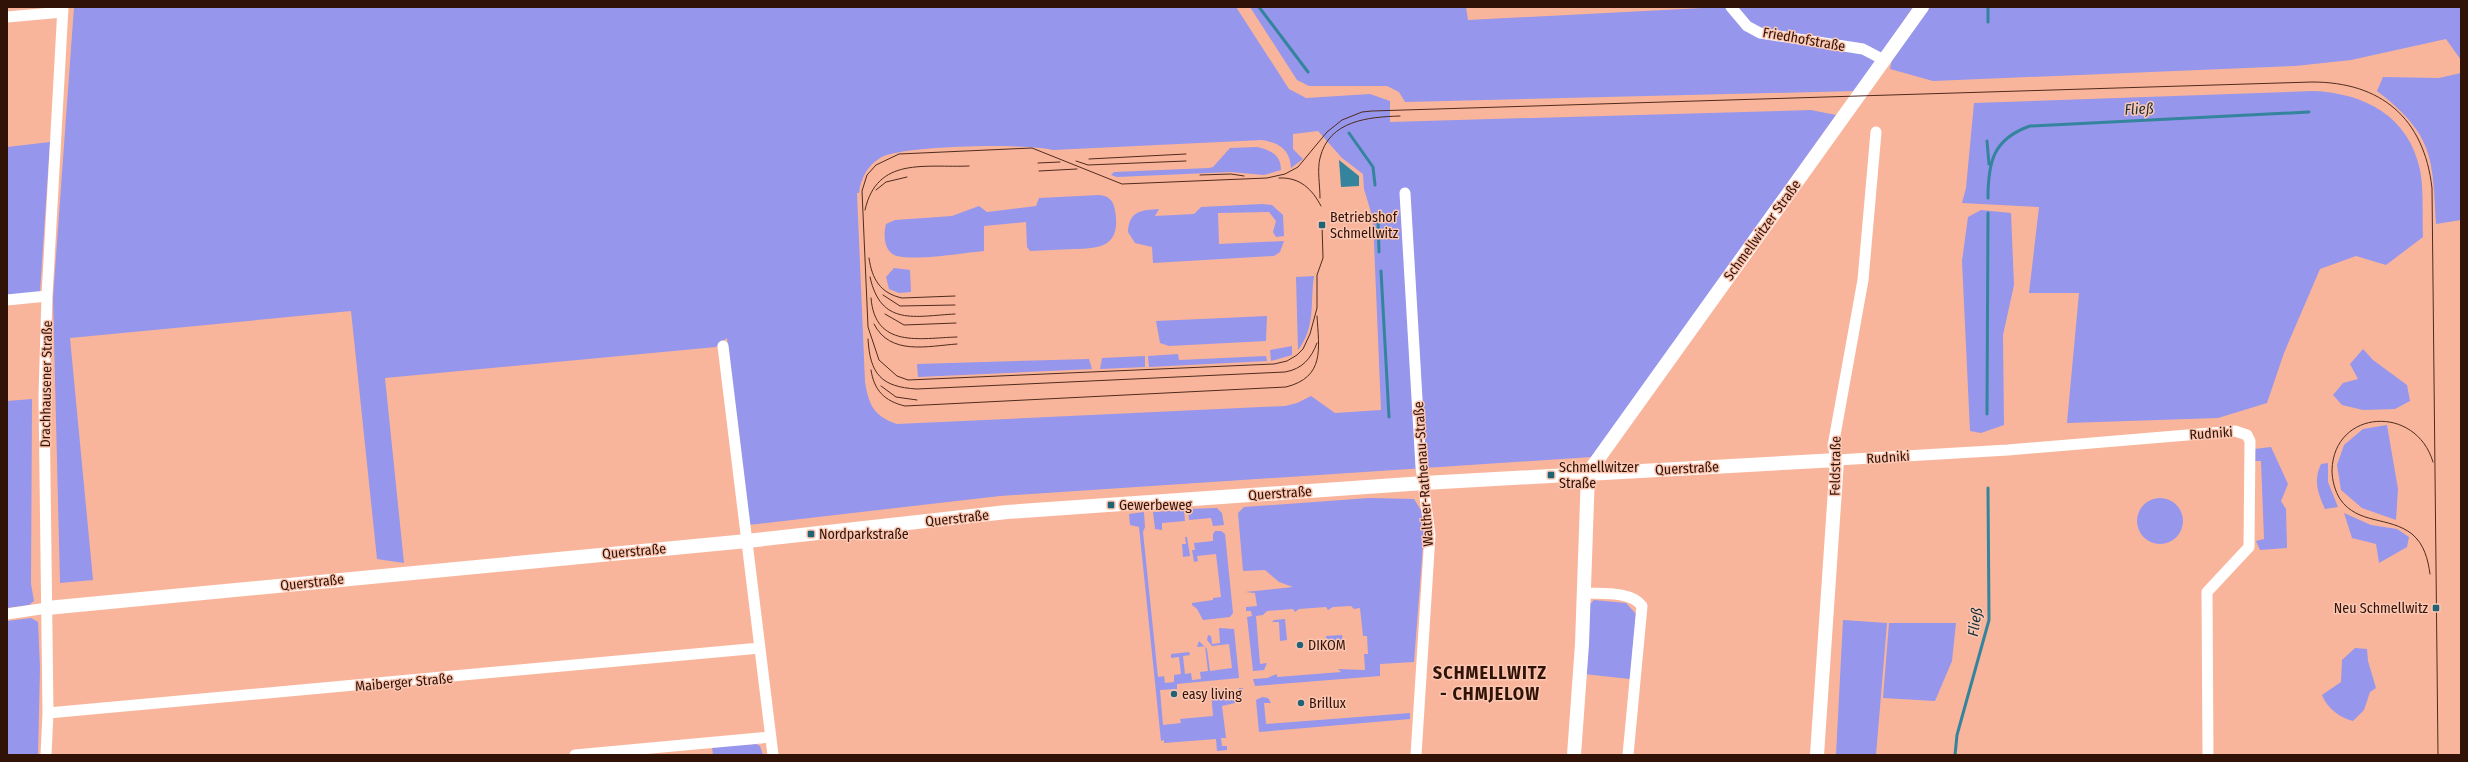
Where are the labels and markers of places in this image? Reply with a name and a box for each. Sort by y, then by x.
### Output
place label: Betriebshof Schmellwitz [1330,209,1399,242]
marker: Betriebshof Schmellwitz [1317,220,1327,230]
place label: Schmellwitzer Straße [1559,459,1639,492]
marker: Schmellwitzer Straße [1546,470,1556,480]
place label: Gewerbeweg [1119,497,1192,514]
marker: Gewerbeweg [1106,500,1116,510]
place label: Nordparkstraße [819,526,909,543]
marker: Nordparkstraße [806,529,816,539]
place label: Neu Schmellwitz [2334,600,2428,617]
marker: Neu Schmellwitz [2431,603,2441,613]
place label: DIKOM [1308,637,1346,654]
marker: DIKOM [1295,640,1305,650]
place label: easy living [1182,686,1242,703]
marker: easy living [1169,689,1179,699]
place label: Brillux [1309,695,1347,712]
marker: Brillux [1296,698,1306,708]

